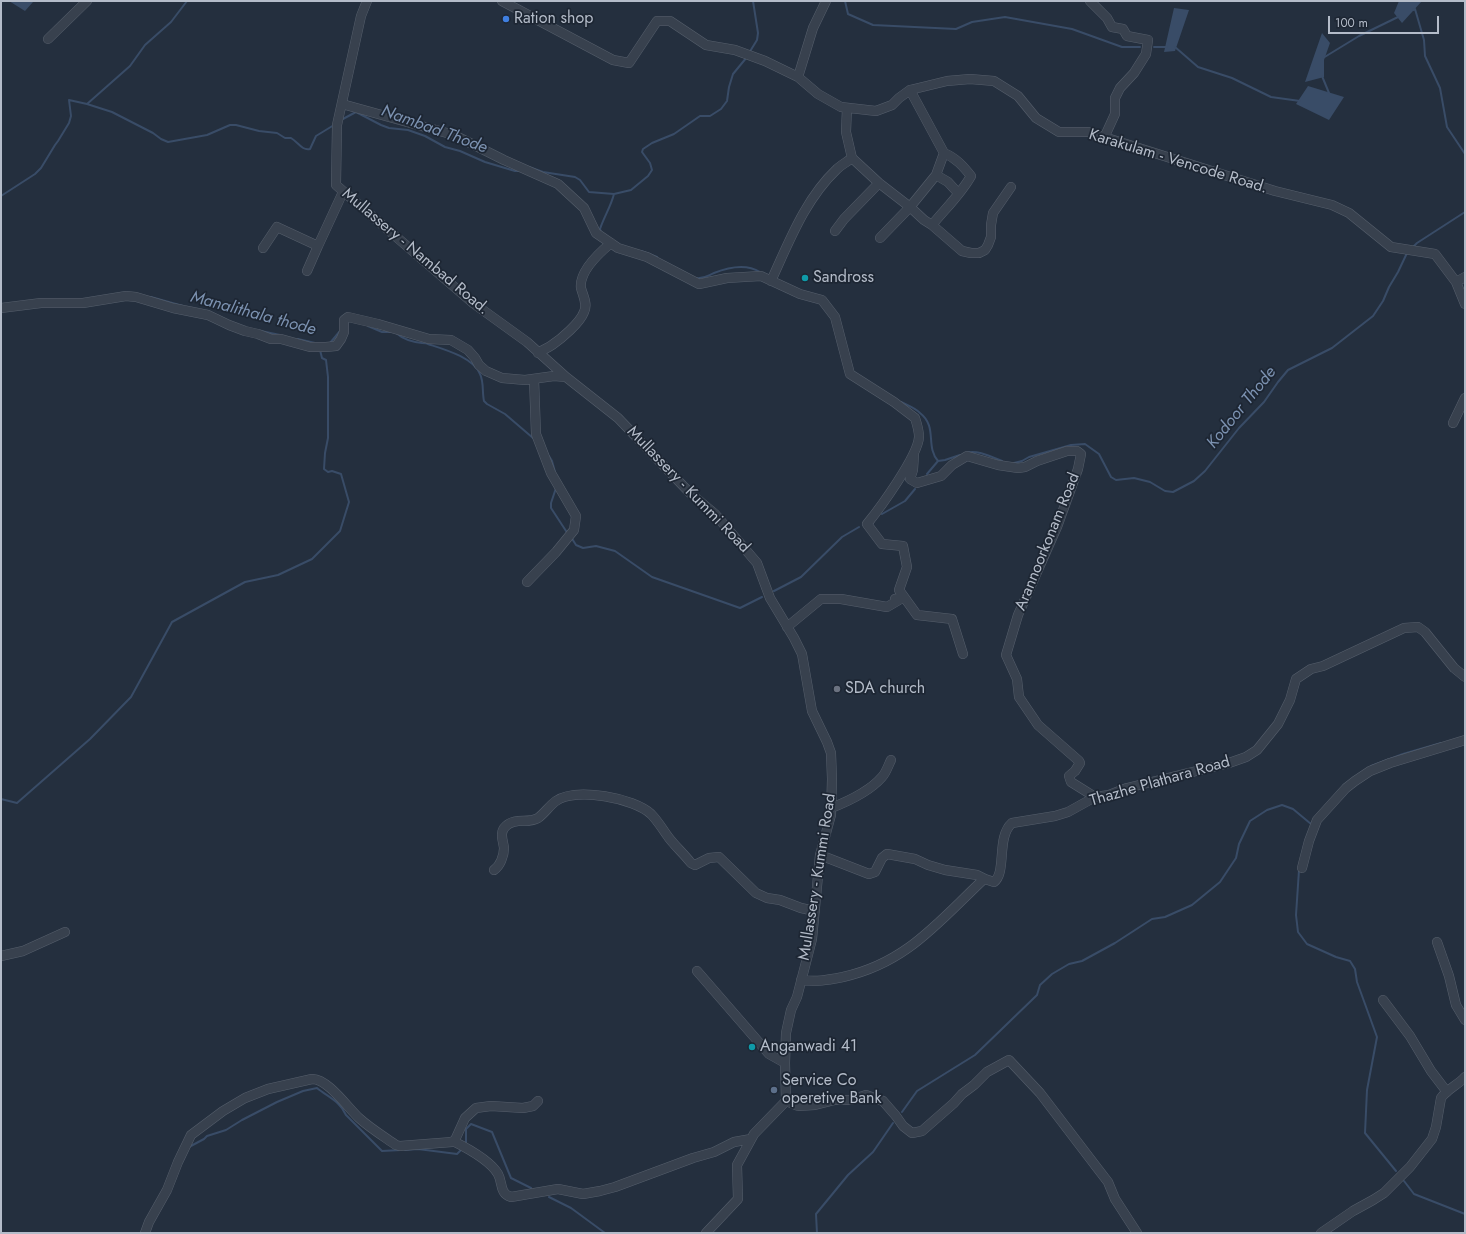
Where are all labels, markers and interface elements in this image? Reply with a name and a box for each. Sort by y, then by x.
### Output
scale bar [1330,8,1441,34]
place label: Ration shop [514,9,593,29]
marker: Ration shop [501,14,511,24]
text: 100 m [1335,14,1368,32]
water label: Nambad Thode [378,101,490,159]
street label: Karakulam - Vencode Road. [1086,126,1270,198]
street label: Mullassery - Nambad Road. [338,185,492,319]
place label: Sandross [813,268,874,288]
marker: Sandross [800,273,810,283]
water label: Manalithala thode [188,287,318,341]
water label: Kodoor Thode [1203,363,1281,453]
street label: Mullassery - Kummi Road [622,423,754,557]
street label: Arannoorkonam Road [1012,470,1084,614]
place label: SDA church [845,679,925,699]
marker: SDA church [832,684,842,694]
street label: Thazhe Plathara Road [1088,753,1232,811]
street label: Mullassery - Kummi Road [795,792,841,962]
place label: Anganwadi 41 [760,1037,857,1057]
marker: Anganwadi 41 [747,1042,757,1052]
place label: Service Co operetive Bank [782,1071,881,1109]
marker: Service Co operetive Bank [769,1085,779,1095]

